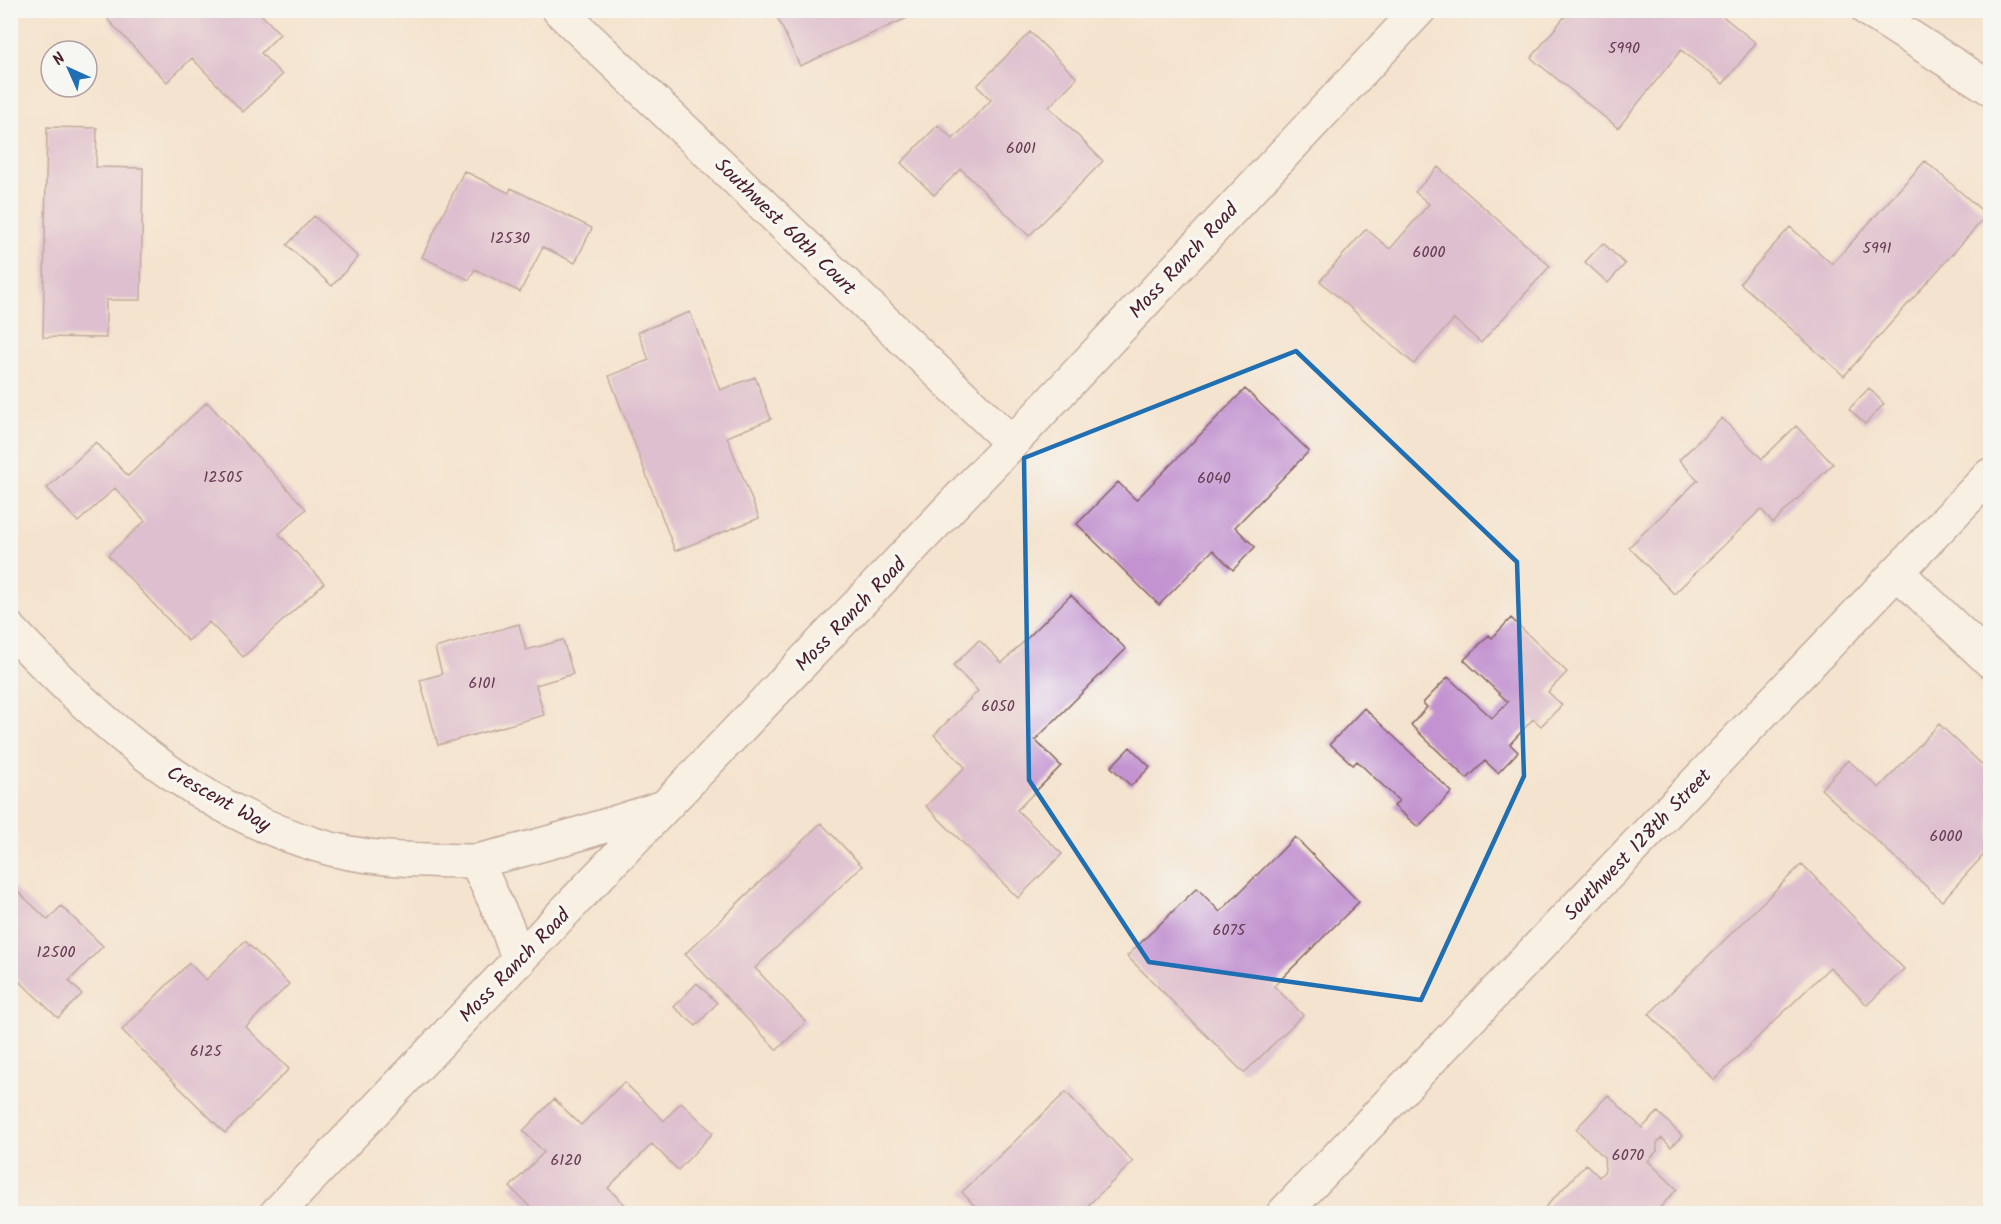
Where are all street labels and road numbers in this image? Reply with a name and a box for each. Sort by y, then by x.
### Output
street label: Southwest 60th Court [706,151,863,304]
street label: Moss Ranch Road [1122,195,1248,327]
street label: Moss Ranch Road [788,550,916,680]
street label: Crescent Way [160,758,277,842]
street label: Southwest 128th Street [1557,762,1720,929]
street label: Moss Ranch Road [452,901,580,1031]

